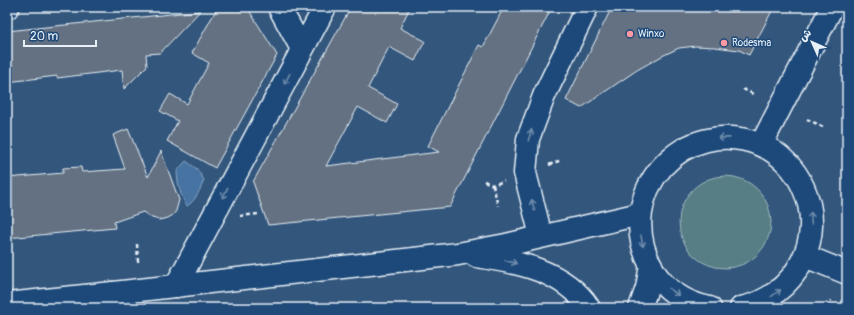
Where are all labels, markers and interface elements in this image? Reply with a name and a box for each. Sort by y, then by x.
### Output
scale bar [24,22,96,48]
north arrow [792,22,832,62]
text: ش [796,26,814,44]
place label: Winxo [638,28,665,40]
text: 20 m [30,29,59,44]
marker: Winxo [625,29,635,39]
place label: Rodesma [732,37,771,49]
marker: Rodesma [719,38,729,48]
one-way arrow [282,72,290,84]
one-way arrow [527,128,534,141]
one-way arrow [718,134,731,142]
one-way arrow [221,187,229,199]
one-way arrow [529,198,537,211]
one-way arrow [807,212,815,225]
one-way arrow [638,234,646,247]
one-way arrow [504,259,517,267]
one-way arrow [668,288,679,296]
one-way arrow [770,288,781,297]

